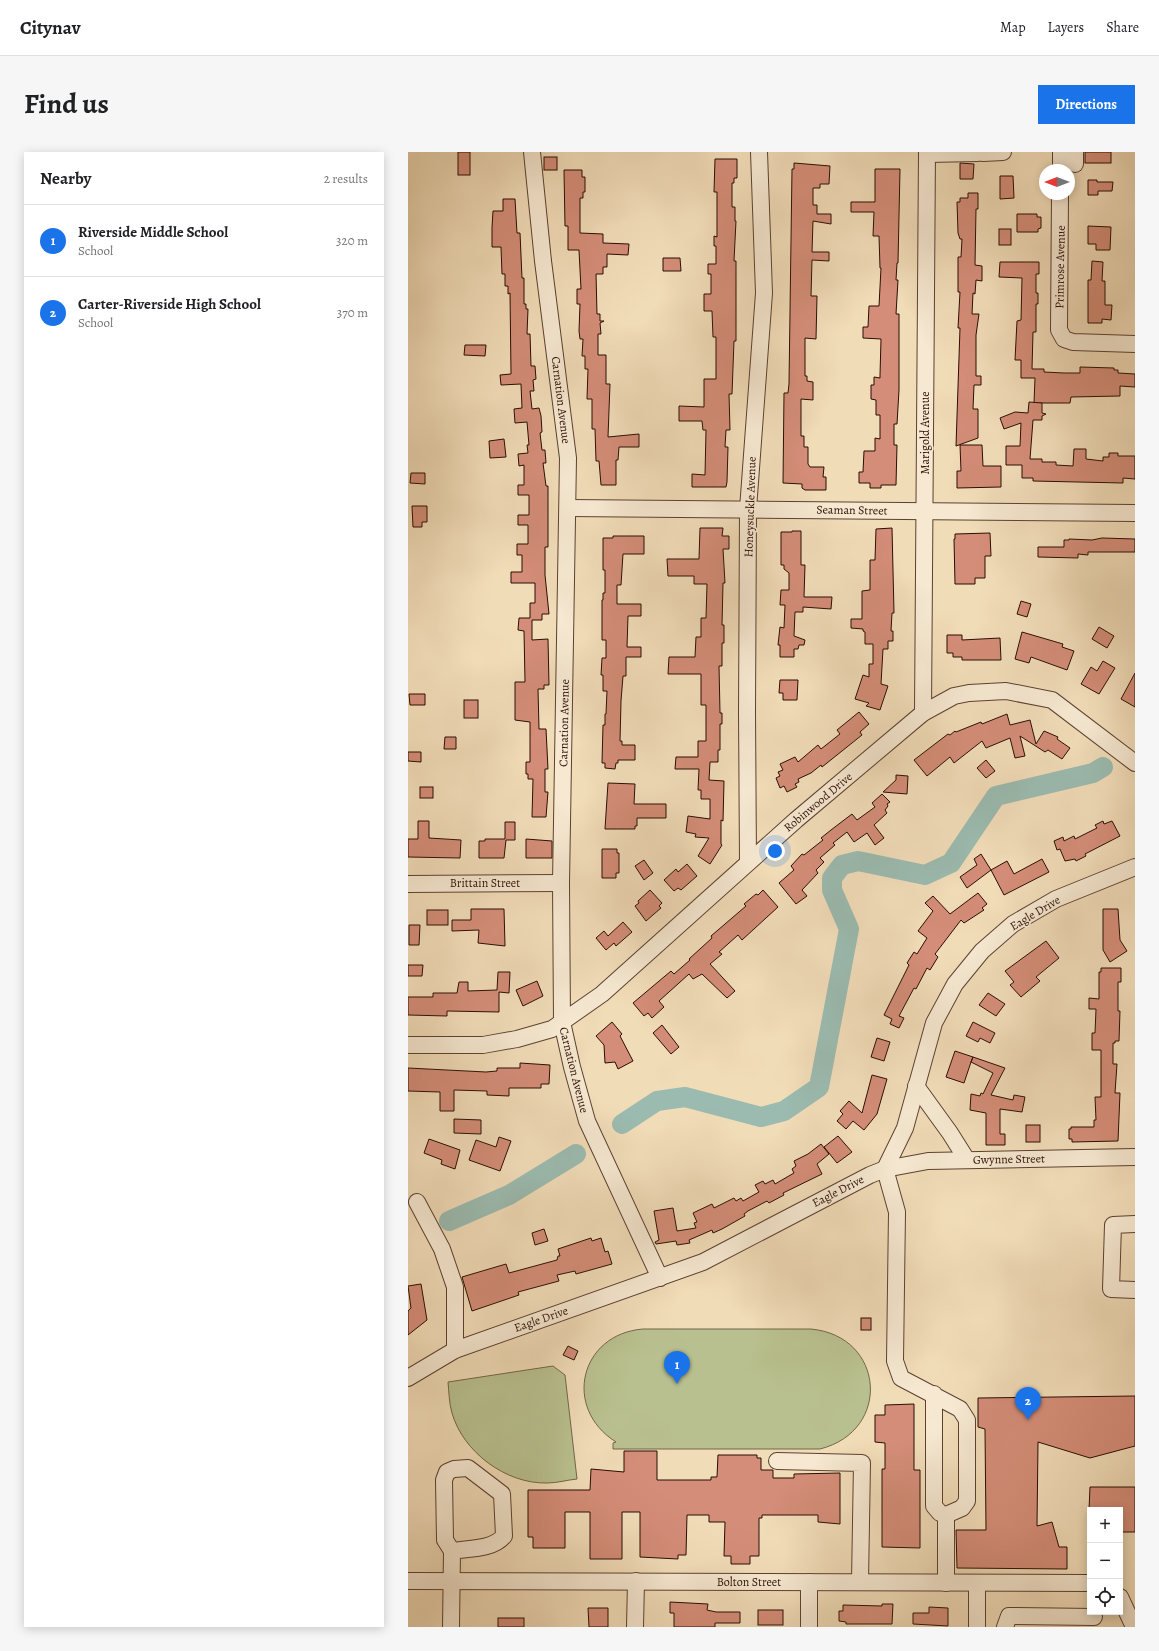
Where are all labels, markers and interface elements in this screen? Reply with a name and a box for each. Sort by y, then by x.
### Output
text: Citynav [20,15,81,41]
text: Map [1000,18,1026,37]
text: Layers [1048,18,1084,37]
text: Share [1106,18,1139,37]
text: Find us [24,85,109,123]
button: Directions [1038,85,1135,124]
north arrow [1039,164,1075,200]
text: Nearby [40,167,91,190]
text: 2 results [324,170,368,187]
text: Riverside Middle School [78,222,228,242]
street label: Primrose Avenue [1051,225,1069,309]
text: 1 [51,232,55,249]
text: 320 m [336,232,368,249]
text: School [78,242,113,259]
text: Carter-Riverside High School [78,294,261,314]
text: 2 [50,304,56,321]
text: 370 m [337,304,368,321]
text: School [78,314,113,331]
street label: Carnation Avenue [548,355,574,445]
street label: Marigold Avenue [917,391,933,475]
street label: Honeysuckle Avenue [740,456,760,558]
street label: Seaman Street [816,501,888,519]
street label: Carnation Avenue [555,679,573,767]
street label: Robinwood Drive [780,769,856,835]
your location [765,841,785,861]
street label: Brittain Street [450,875,520,891]
street label: Eagle Drive [1007,892,1063,934]
street label: Carnation Avenue [556,1025,592,1115]
street label: Gwynne Street [973,1150,1045,1168]
street label: Eagle Drive [809,1171,867,1211]
street label: Eagle Drive [512,1302,570,1336]
pin: 1 [664,1351,690,1384]
pin: 2 [1015,1387,1041,1420]
map controls [1087,1507,1123,1615]
button: + [1087,1507,1123,1543]
button: − [1087,1543,1123,1579]
street label: Bolton Street [717,1574,781,1590]
button: locate [1087,1579,1123,1615]

